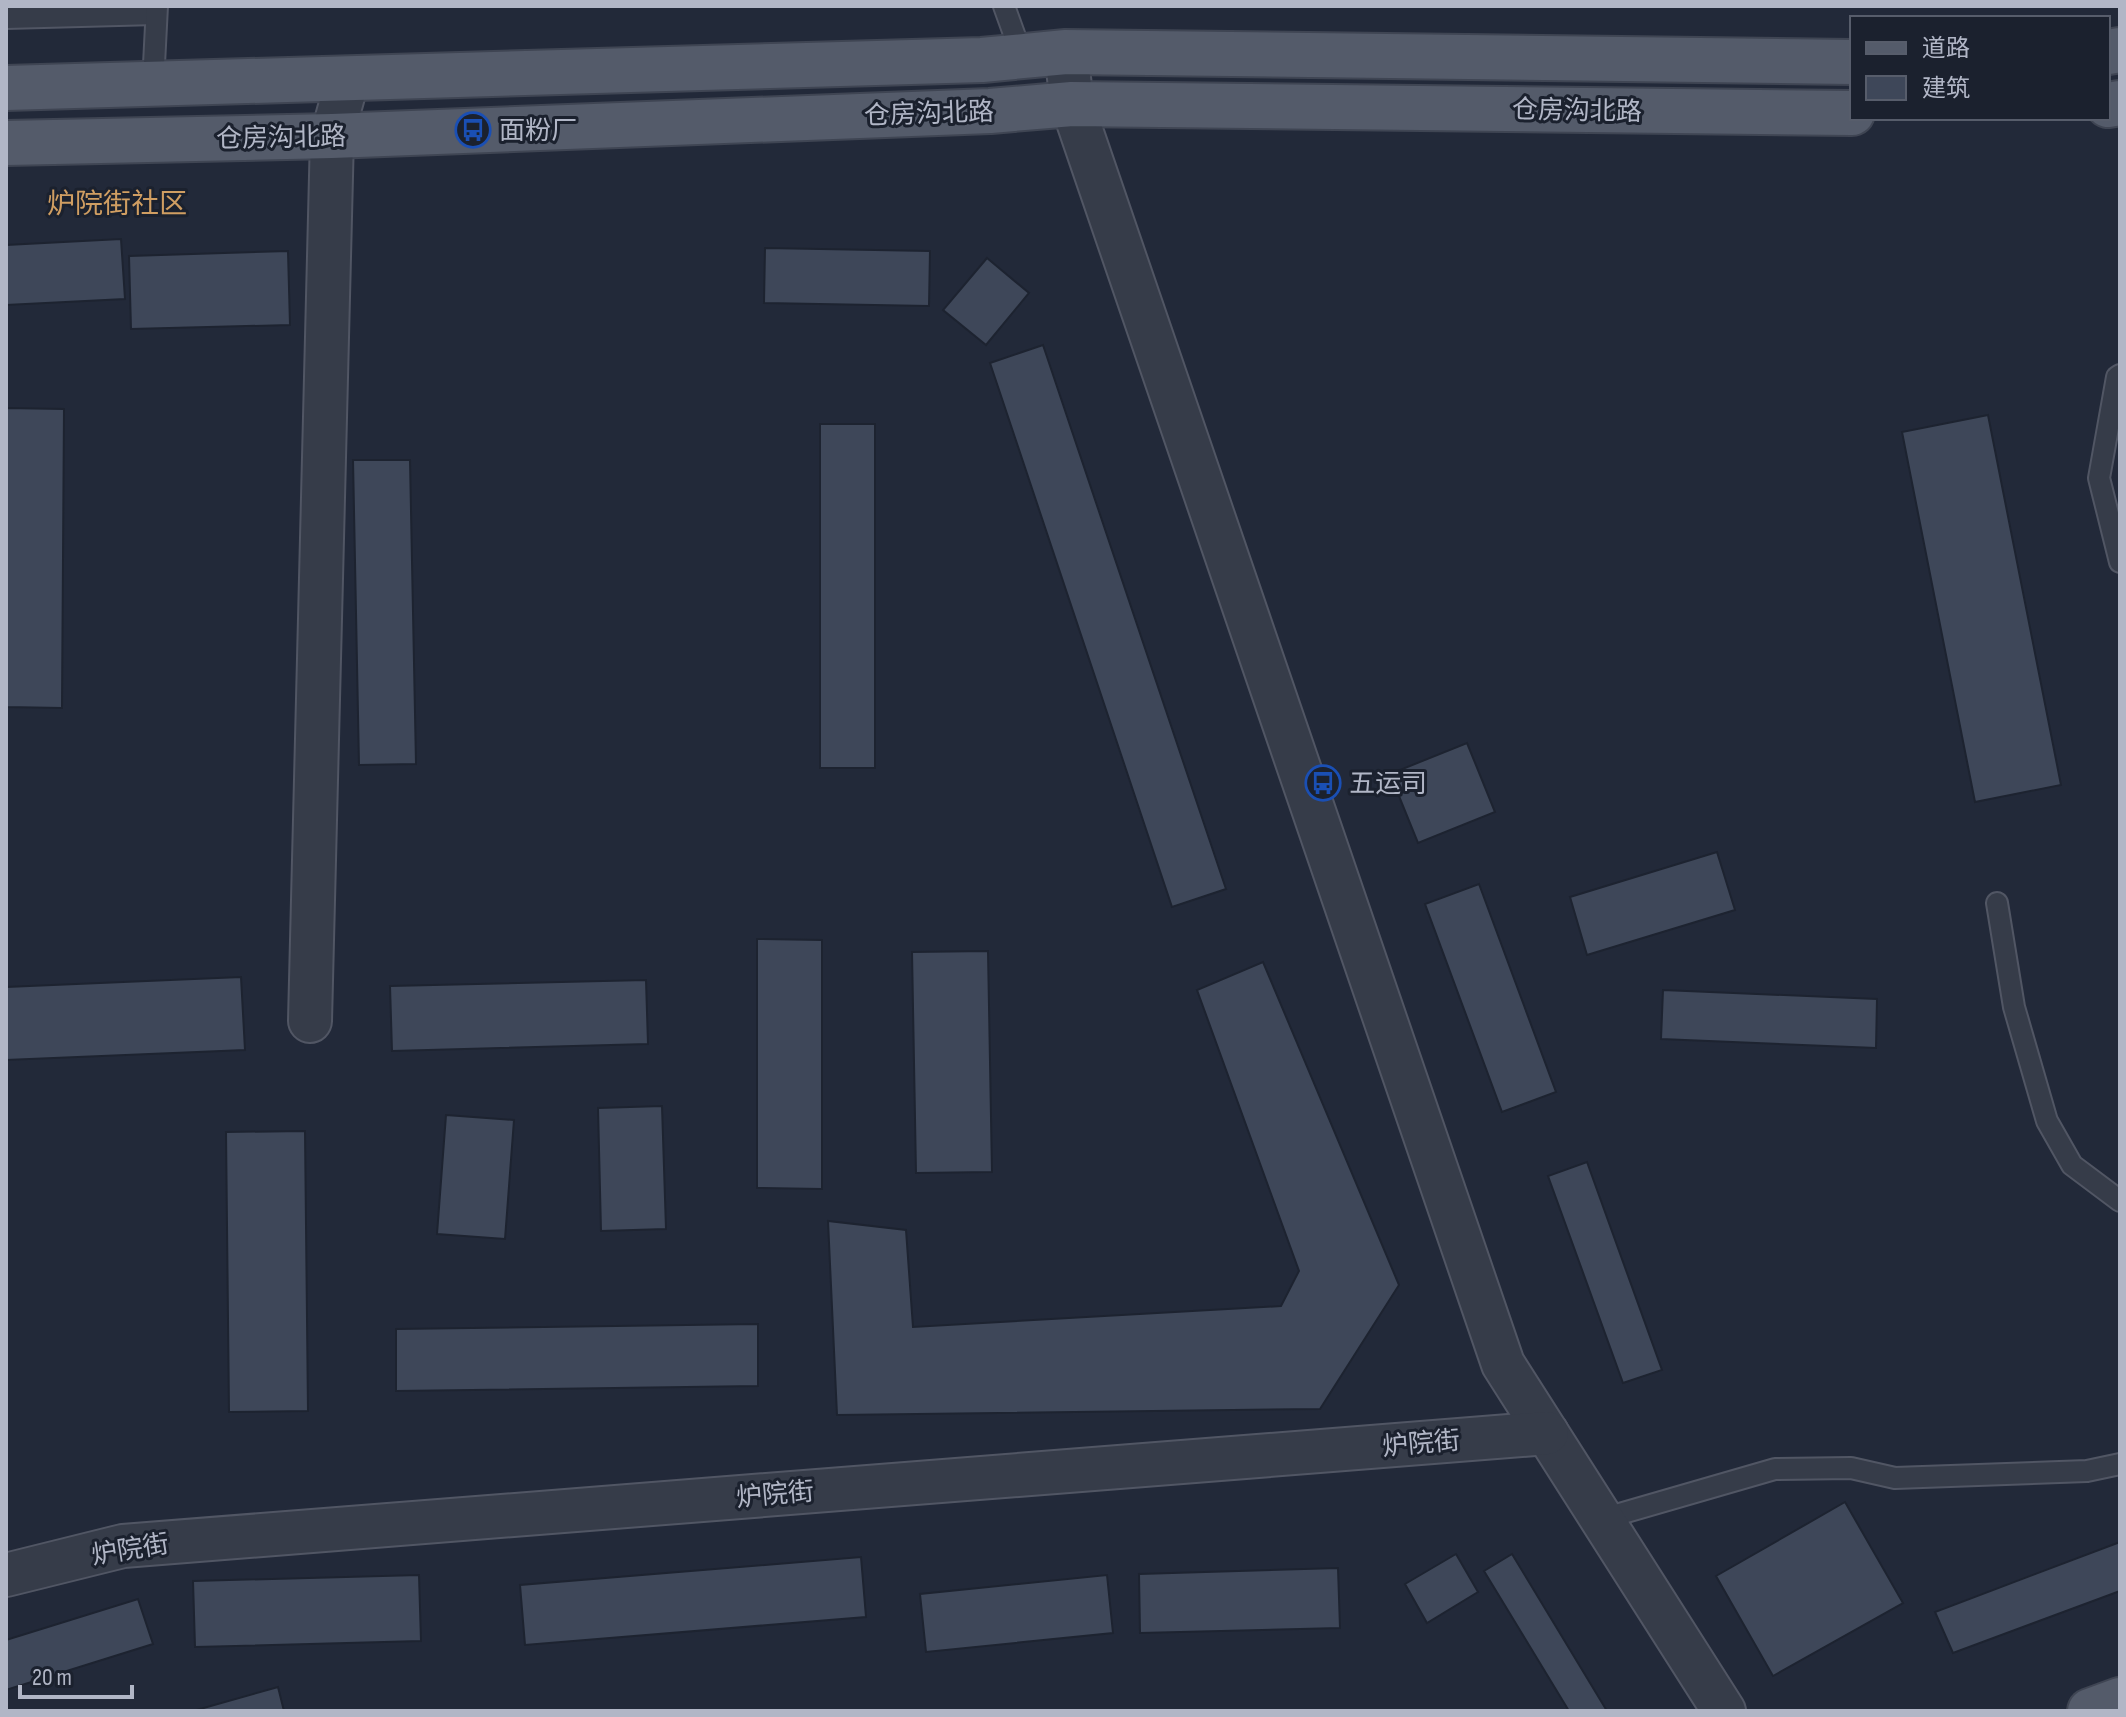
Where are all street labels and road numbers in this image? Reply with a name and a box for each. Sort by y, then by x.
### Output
street label: 仓房沟北路 [1512,95,1642,128]
street label: 仓房沟北路 [864,97,995,132]
street label: 仓房沟北路 [216,122,346,155]
street label: 炉院街 [1381,1426,1461,1463]
street label: 炉院街 [735,1477,815,1514]
street label: 炉院街 [89,1529,171,1572]

